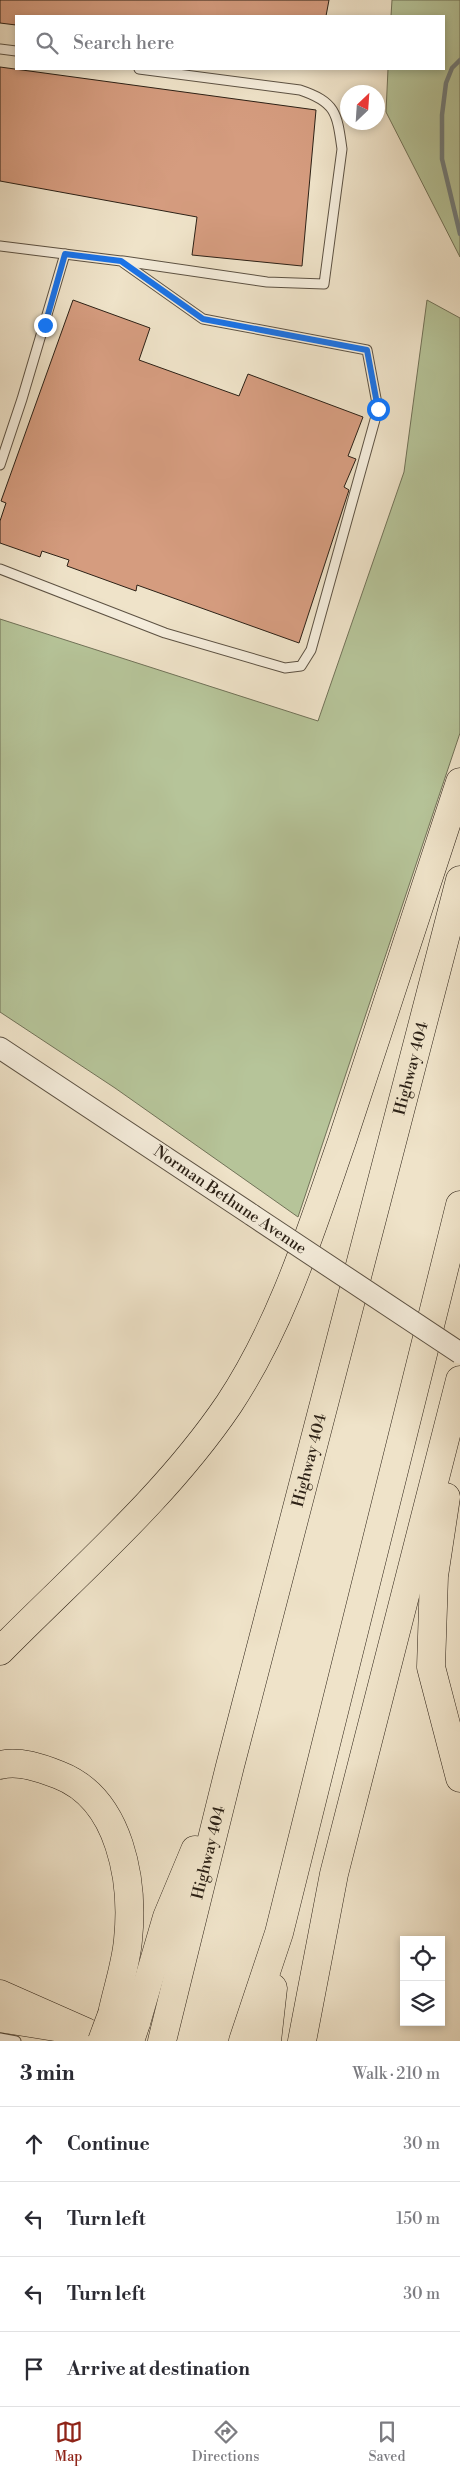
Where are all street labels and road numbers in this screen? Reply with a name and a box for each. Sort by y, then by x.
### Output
street label: Highway 404 [389,1019,433,1117]
street label: Norman Bethune Avenue [150,1141,310,1259]
street label: Highway 404 [288,1411,331,1509]
street label: Highway 404 [187,1803,230,1902]

